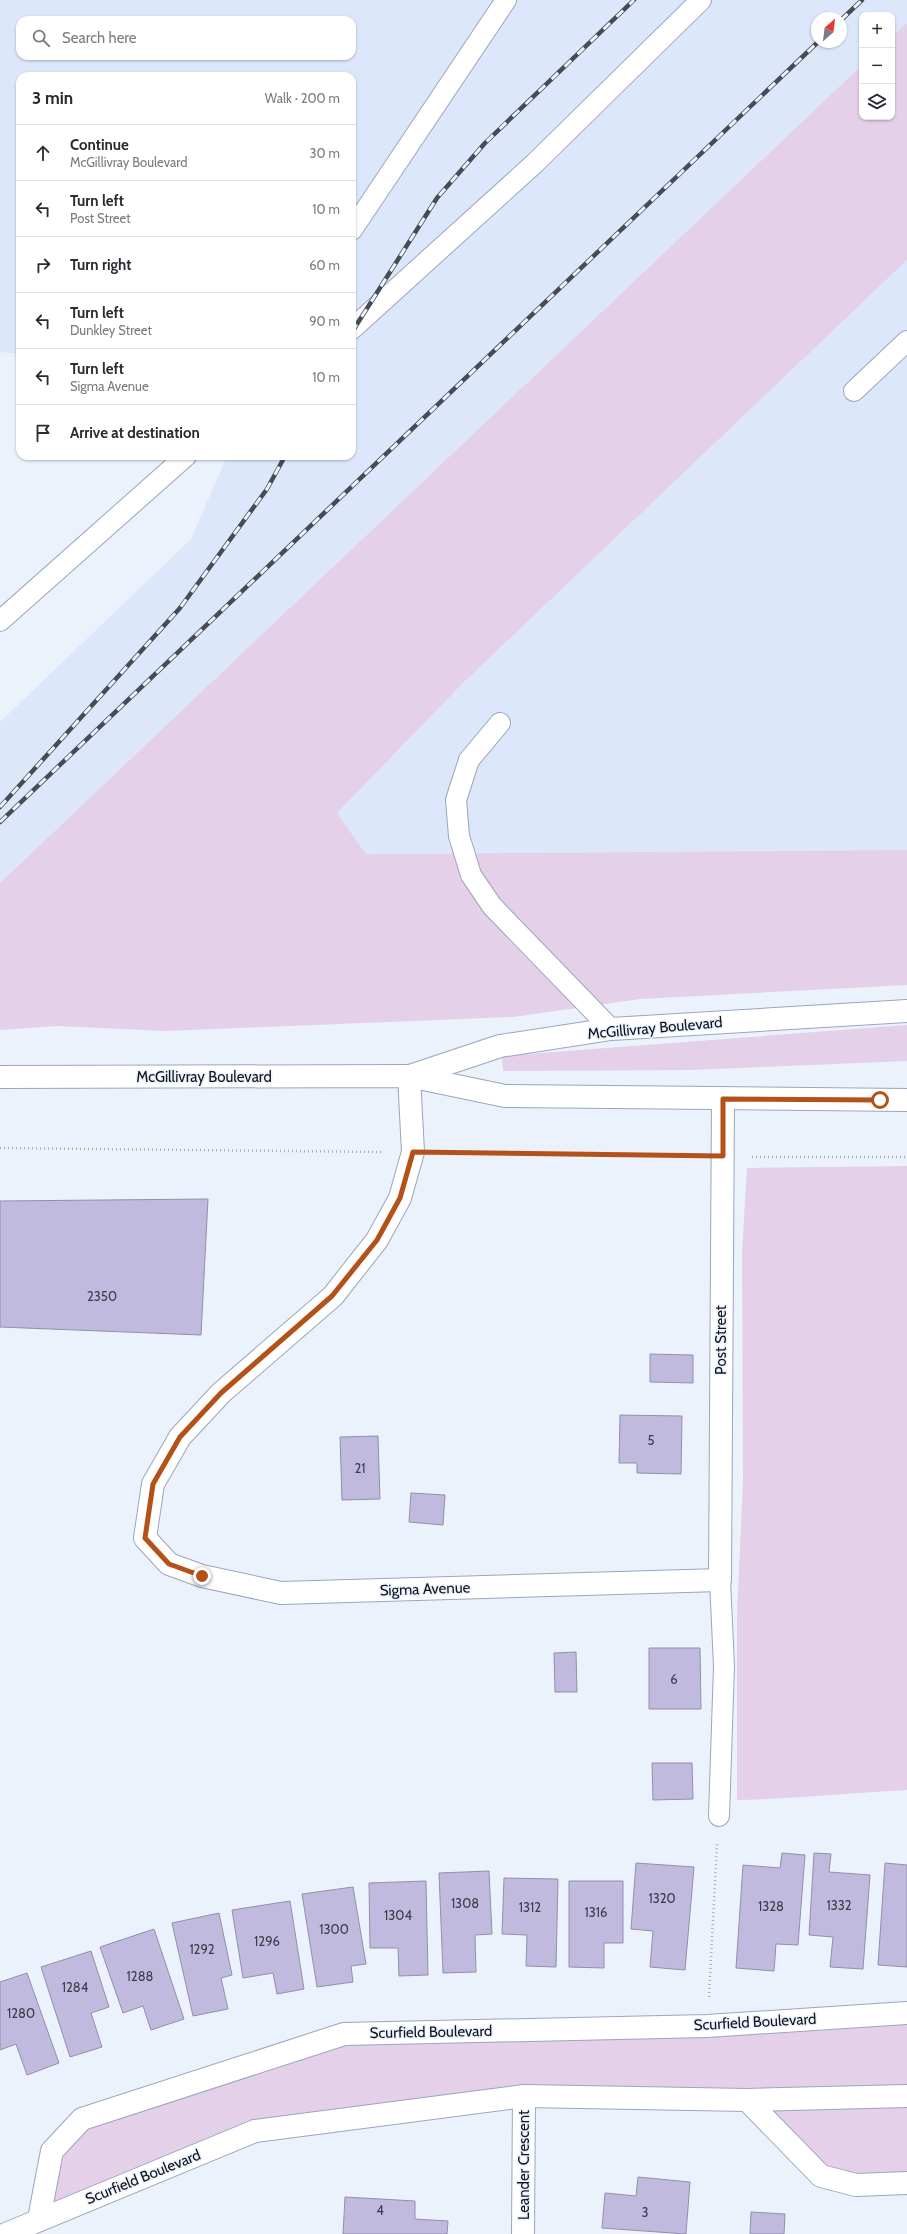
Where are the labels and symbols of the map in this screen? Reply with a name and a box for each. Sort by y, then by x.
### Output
north arrow [811,12,847,48]
street label: McGillivray Boulevard [587,1013,723,1043]
street label: McGillivray Boulevard [136,1068,272,1086]
route start [871,1091,889,1109]
house number: 2350 [87,1288,117,1304]
street label: Post Street [712,1305,730,1375]
house number: 5 [647,1432,655,1448]
house number: 21 [354,1460,366,1476]
route end [193,1567,211,1585]
street label: Sigma Avenue [379,1578,471,1600]
house number: 6 [670,1671,678,1687]
house number: 1320 [648,1890,676,1906]
house number: 1308 [451,1895,479,1911]
house number: 1332 [826,1897,852,1913]
house number: 1328 [758,1898,784,1914]
house number: 1312 [519,1899,541,1915]
house number: 1316 [585,1904,607,1920]
house number: 1304 [384,1907,412,1923]
house number: 1300 [319,1921,349,1937]
house number: 1296 [254,1933,280,1949]
house number: 1292 [189,1941,215,1957]
house number: 1288 [127,1968,154,1984]
house number: 1284 [62,1979,89,1995]
house number: 1280 [7,2005,35,2021]
street label: Scurfield Boulevard [693,2010,817,2034]
street label: Scurfield Boulevard [370,2022,492,2042]
street label: Leander Crescent [515,2110,533,2220]
street label: Scurfield Boulevard [83,2146,203,2208]
house number: 4 [376,2202,384,2218]
house number: 3 [641,2204,649,2220]

